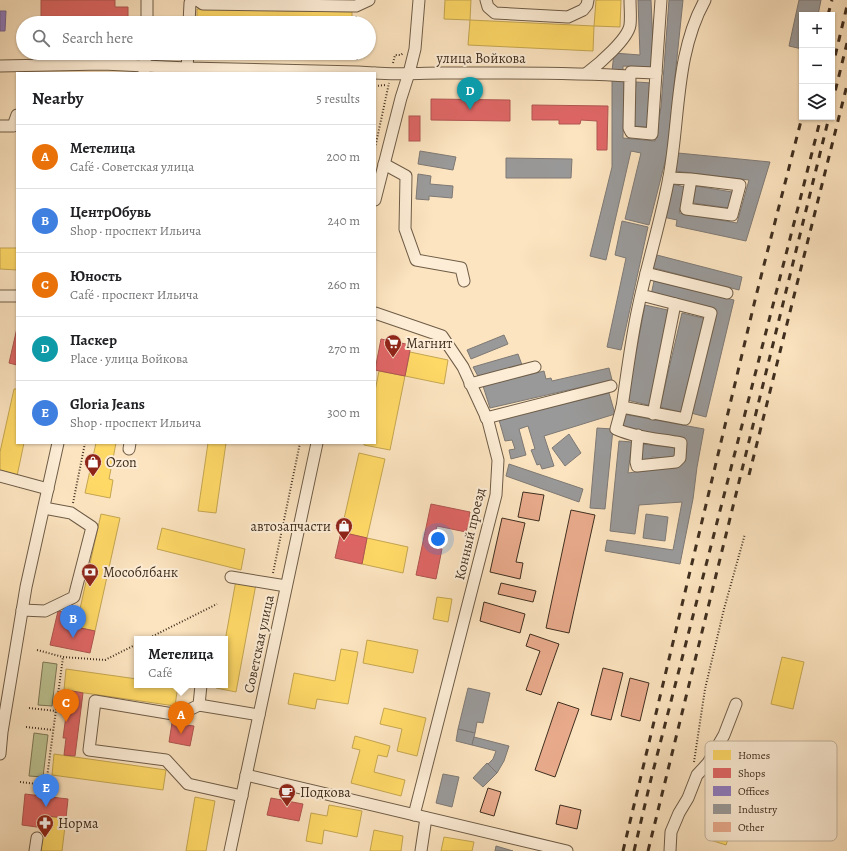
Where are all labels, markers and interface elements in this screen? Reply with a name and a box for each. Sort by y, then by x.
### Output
map controls [799,12,835,120]
button: + [799,12,835,48]
search box [16,16,376,60]
icon: search [30,27,52,49]
text: Search here [62,28,133,48]
button: − [799,48,835,84]
street label: улица Войкова [435,49,526,68]
pin: D [457,77,483,110]
button: layers [799,84,835,120]
text: Nearby [32,87,83,110]
text: 5 results [316,90,360,107]
text: Метелица [70,138,135,158]
text: A [41,148,49,165]
text: 200 m [327,148,360,165]
text: Café · Советская улица [70,158,194,175]
text: ЦентрОбувь [70,202,151,222]
text: B [41,212,49,229]
text: 240 m [328,212,360,229]
text: Shop · проспект Ильича [70,222,201,239]
text: Юность [70,266,122,286]
text: C [41,276,49,293]
text: 260 m [327,276,360,293]
text: Café · проспект Ильича [70,286,198,303]
text: Паскер [70,330,117,350]
supermarket icon: Магнит [383,333,403,358]
place label: Магнит [406,334,453,353]
text: D [40,340,50,357]
text: 270 m [328,340,360,357]
text: Place · улица Войкова [70,350,188,367]
text: Gloria Jeans [70,394,145,414]
text: E [41,404,49,421]
text: 300 m [327,404,360,421]
text: Shop · проспект Ильича [70,414,201,431]
shop icon: Ozon [83,452,103,477]
place label: Ozon [106,453,137,472]
street label: Конный проезд [450,486,490,582]
shop icon: автозапчасти [334,516,354,541]
place label: автозапчасти [251,517,331,536]
your location [428,529,448,549]
bank icon: Мособлбанк [80,562,100,587]
place label: Мособлбанк [103,563,178,582]
street label: Советская улица [239,593,279,695]
pin: B [60,605,86,638]
popup [134,636,228,688]
text: Метелица [148,644,214,664]
text: Café [148,664,172,681]
pin: C [53,689,79,722]
pin: A [168,701,194,734]
legend [705,741,837,841]
text: Homes [738,748,770,763]
text: Shops [738,766,765,781]
pin: E [33,774,59,807]
cafe icon: Подкова [277,782,297,807]
place label: Подкова [300,783,351,802]
text: Offices [738,784,769,799]
text: Industry [738,802,777,817]
pharmacy icon: Норма [35,813,55,838]
place label: Норма [58,814,99,833]
text: Other [738,820,764,835]

